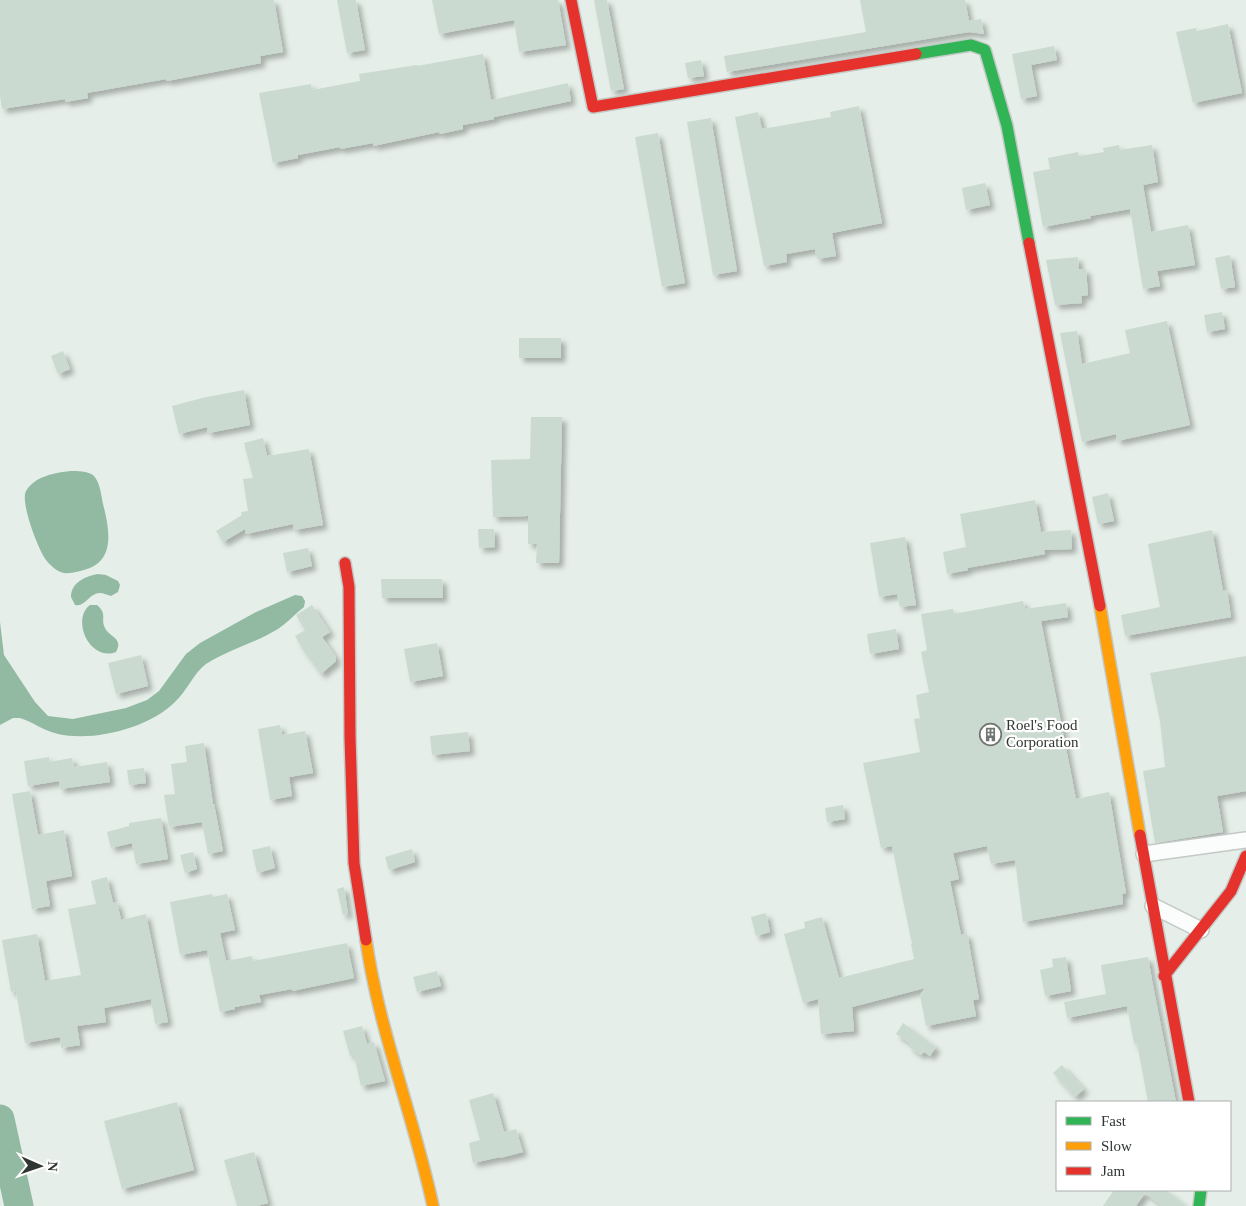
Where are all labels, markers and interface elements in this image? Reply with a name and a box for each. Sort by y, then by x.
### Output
place label: Roel's Food Corporation [1006,717,1079,750]
building icon: Roel's Food Corporation [978,722,1002,746]
legend [1056,1101,1231,1191]
text: Fast [1101,1113,1127,1129]
text: Slow [1101,1138,1132,1154]
north arrow [15,1141,65,1191]
text: N [45,1161,60,1172]
text: Jam [1101,1163,1125,1179]

